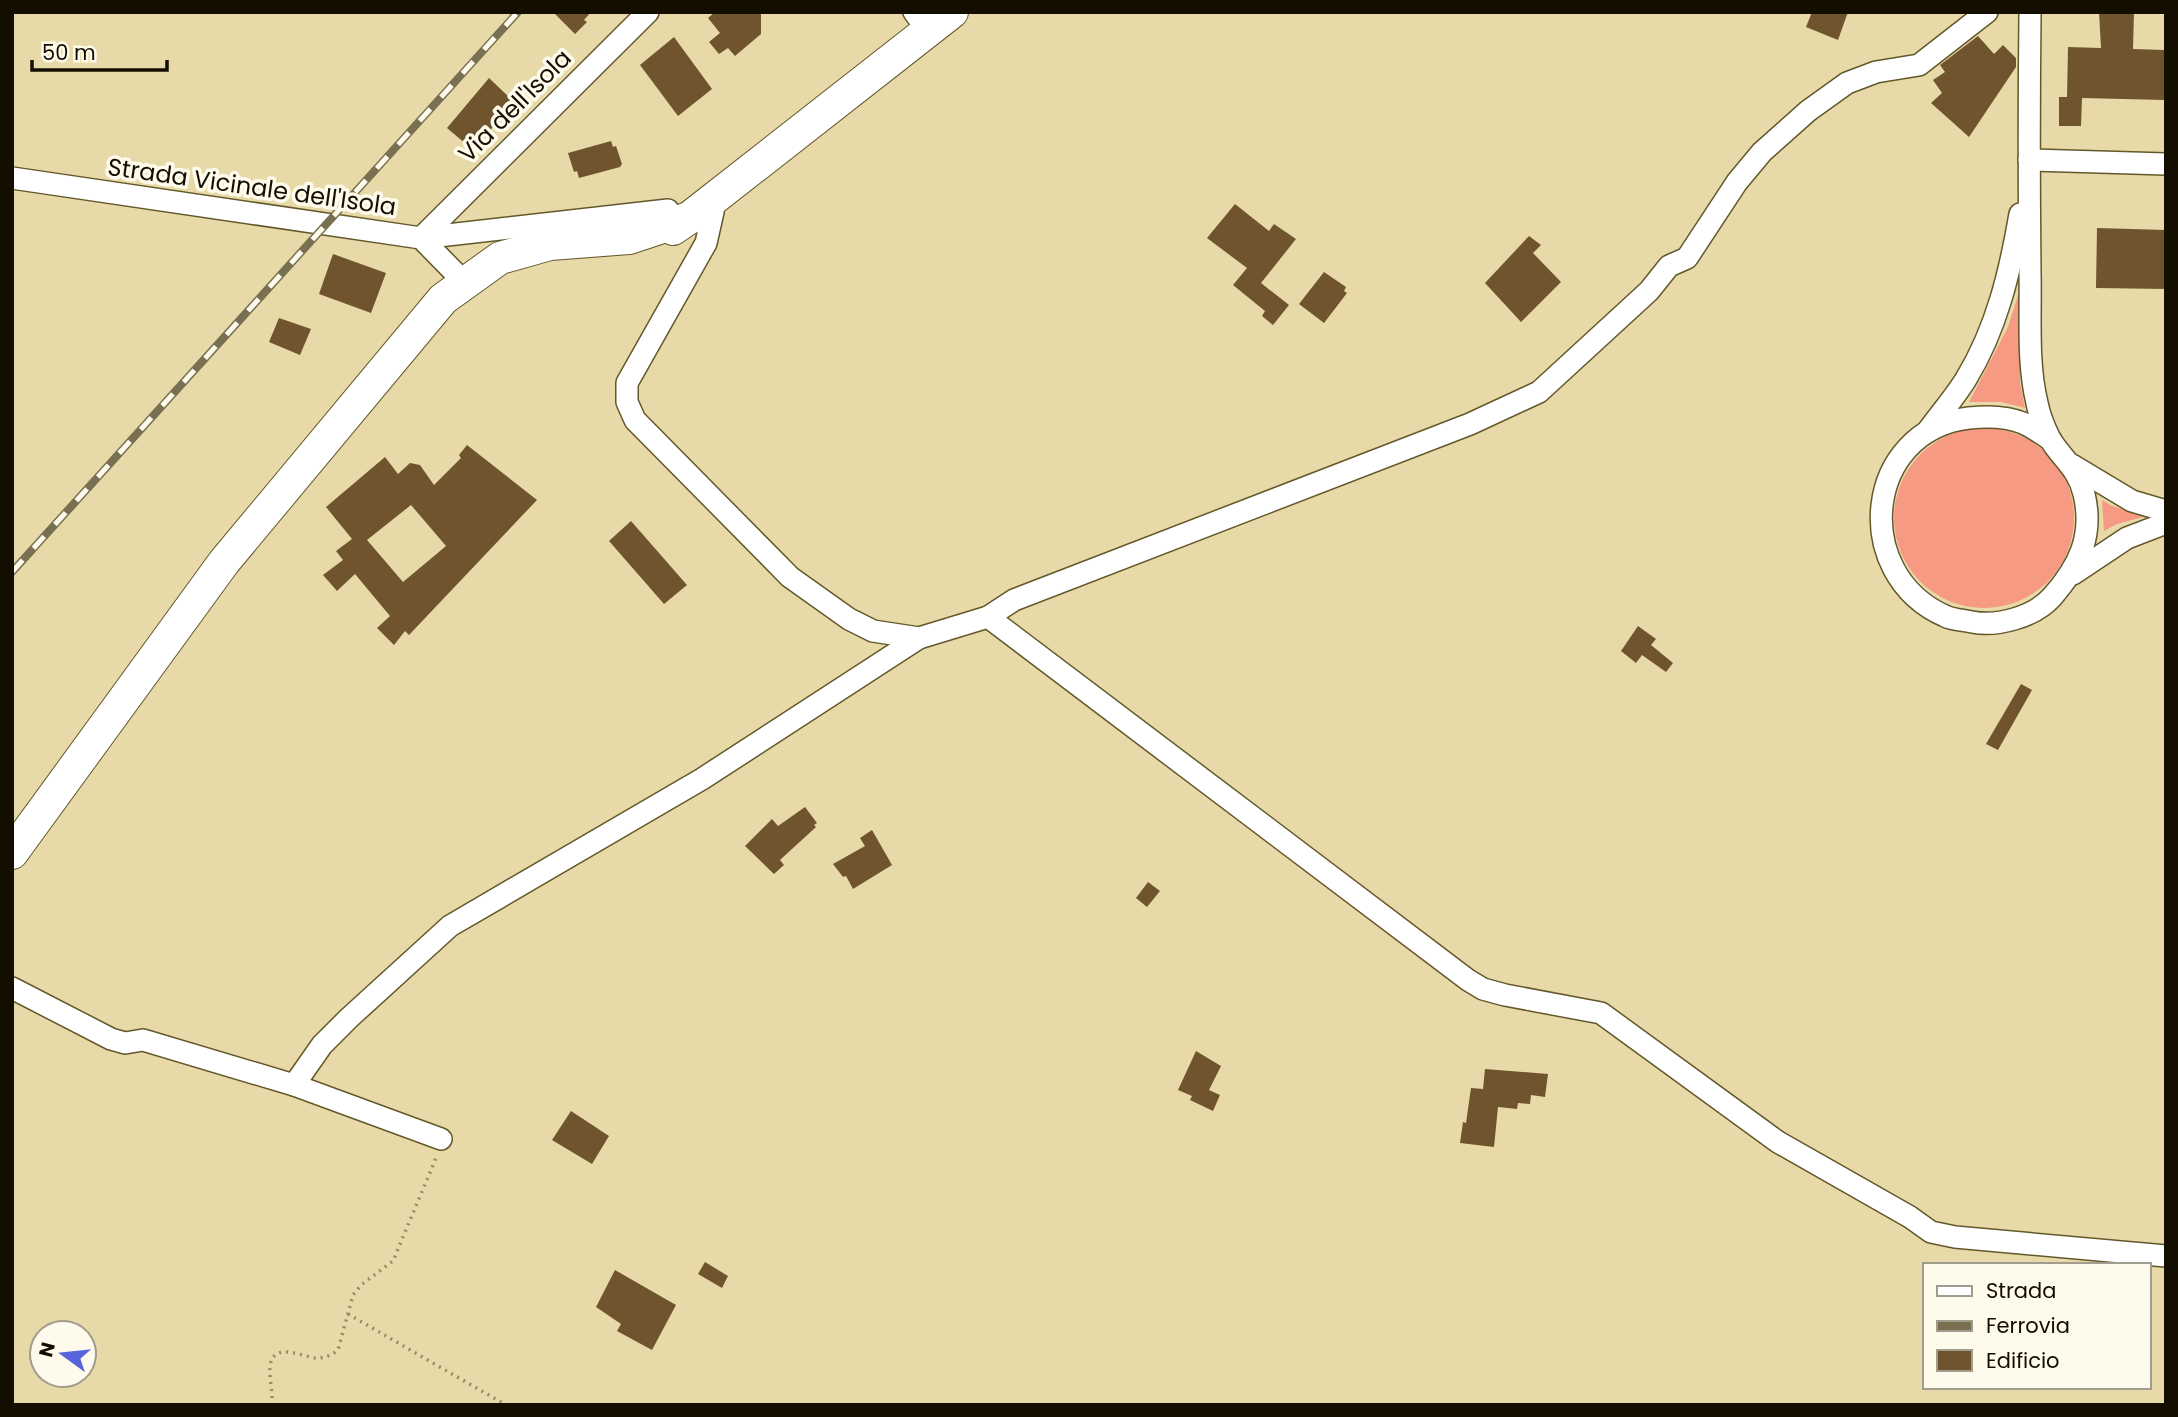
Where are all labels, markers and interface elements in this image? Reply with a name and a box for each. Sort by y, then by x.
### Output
scale bar [32,28,166,72]
text: 50 m [42,38,96,67]
street label: Via dell'Isola [451,42,578,169]
street label: Strada Vicinale dell'Isola [106,150,398,223]
legend [1923,1263,2150,1389]
text: Strada [1986,1276,2056,1305]
text: Ferrovia [1986,1311,2070,1340]
north arrow [28,1319,98,1389]
text: N [32,1339,62,1360]
text: Edificio [1986,1346,2060,1375]

